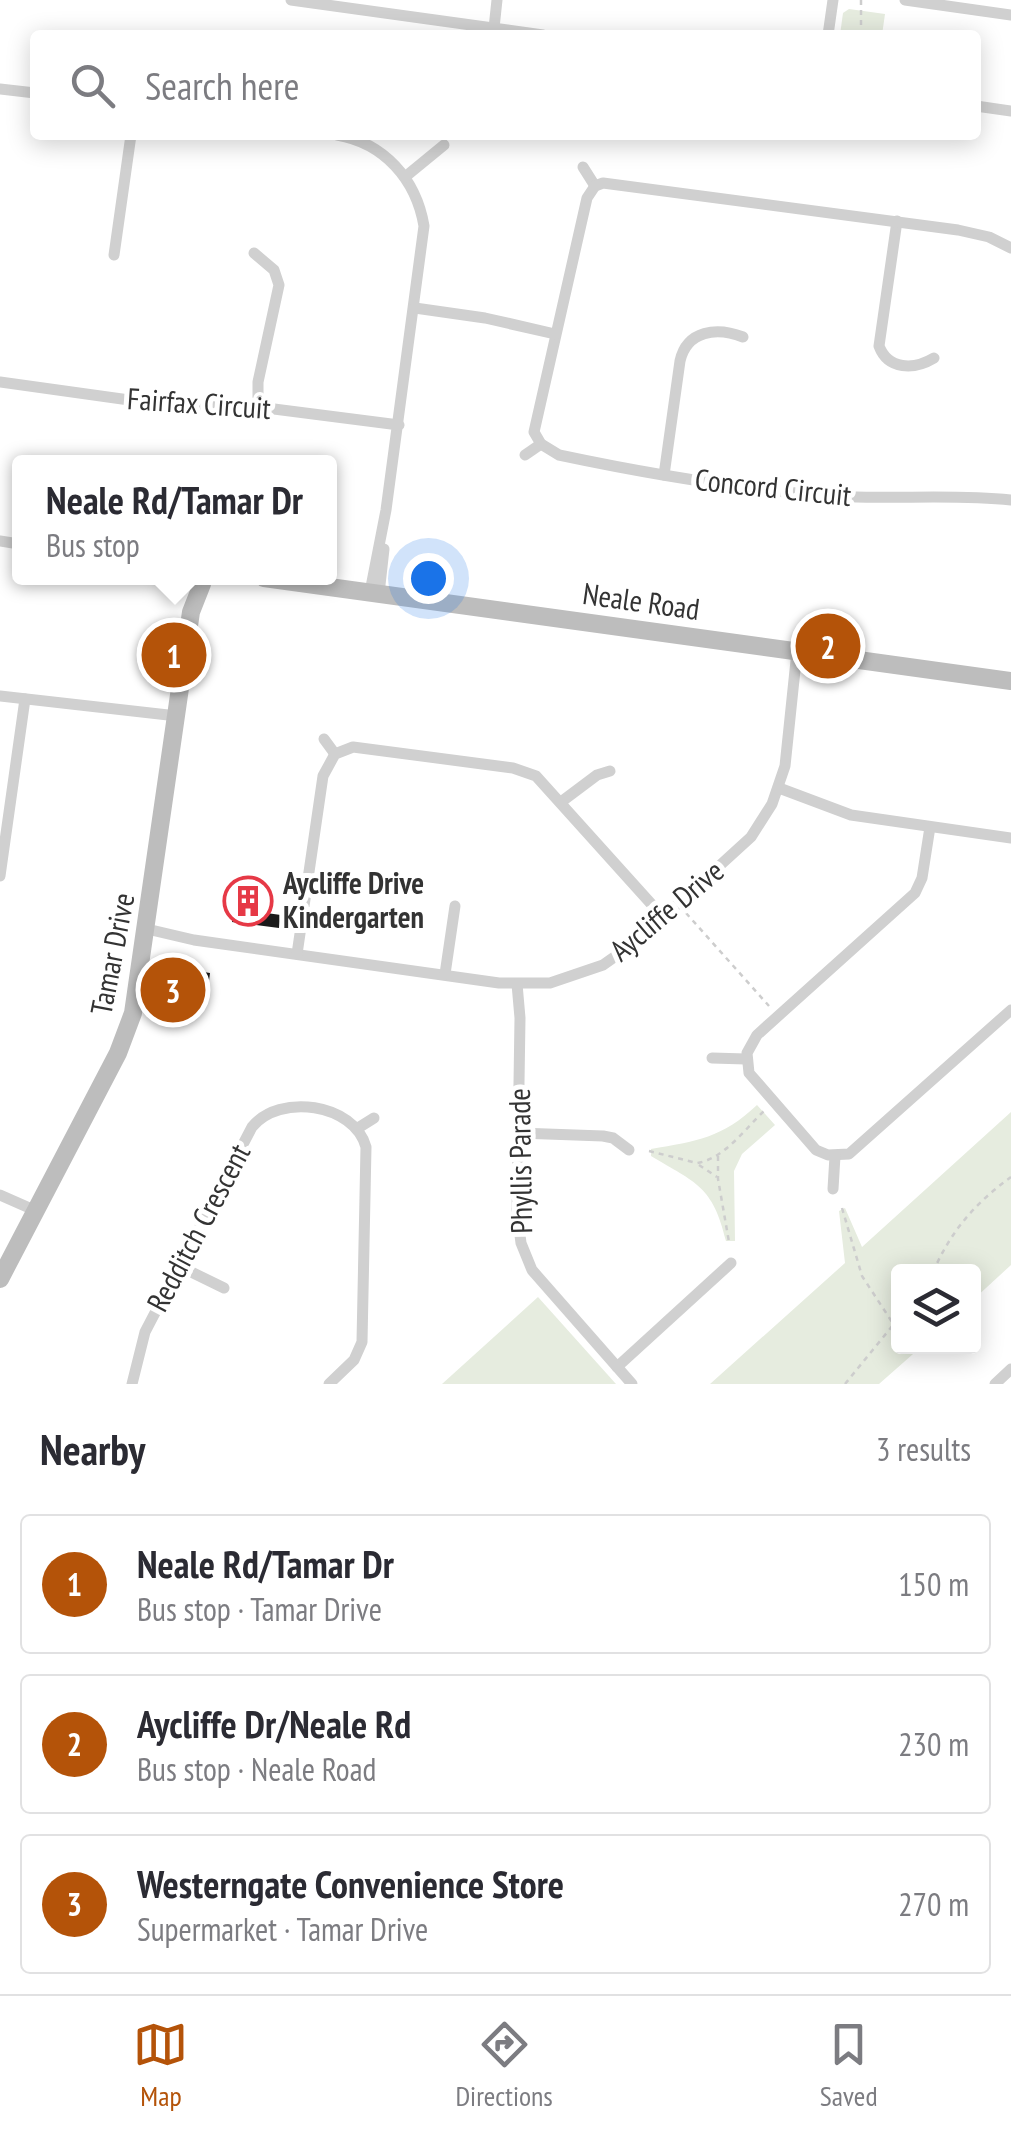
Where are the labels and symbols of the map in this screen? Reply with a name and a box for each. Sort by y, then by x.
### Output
street label: Fairfax Circuit [126,378,273,427]
street label: Concord Circuit [693,459,854,514]
your location [403,553,454,604]
street label: Neale Road [580,573,702,628]
pin: 2 [796,608,860,684]
pin: 1 [142,618,206,692]
street label: Aycliffe Drive [601,851,731,969]
place label: Aycliffe Drive Kindergarten [282,863,424,936]
building icon: Aycliffe Drive Kindergarten [222,875,274,927]
street label: Tamar Drive [81,889,142,1018]
pin: 3 [140,952,206,1028]
street label: Phyllis Parade [499,1088,540,1234]
street label: Redditch Crescent [137,1136,259,1318]

